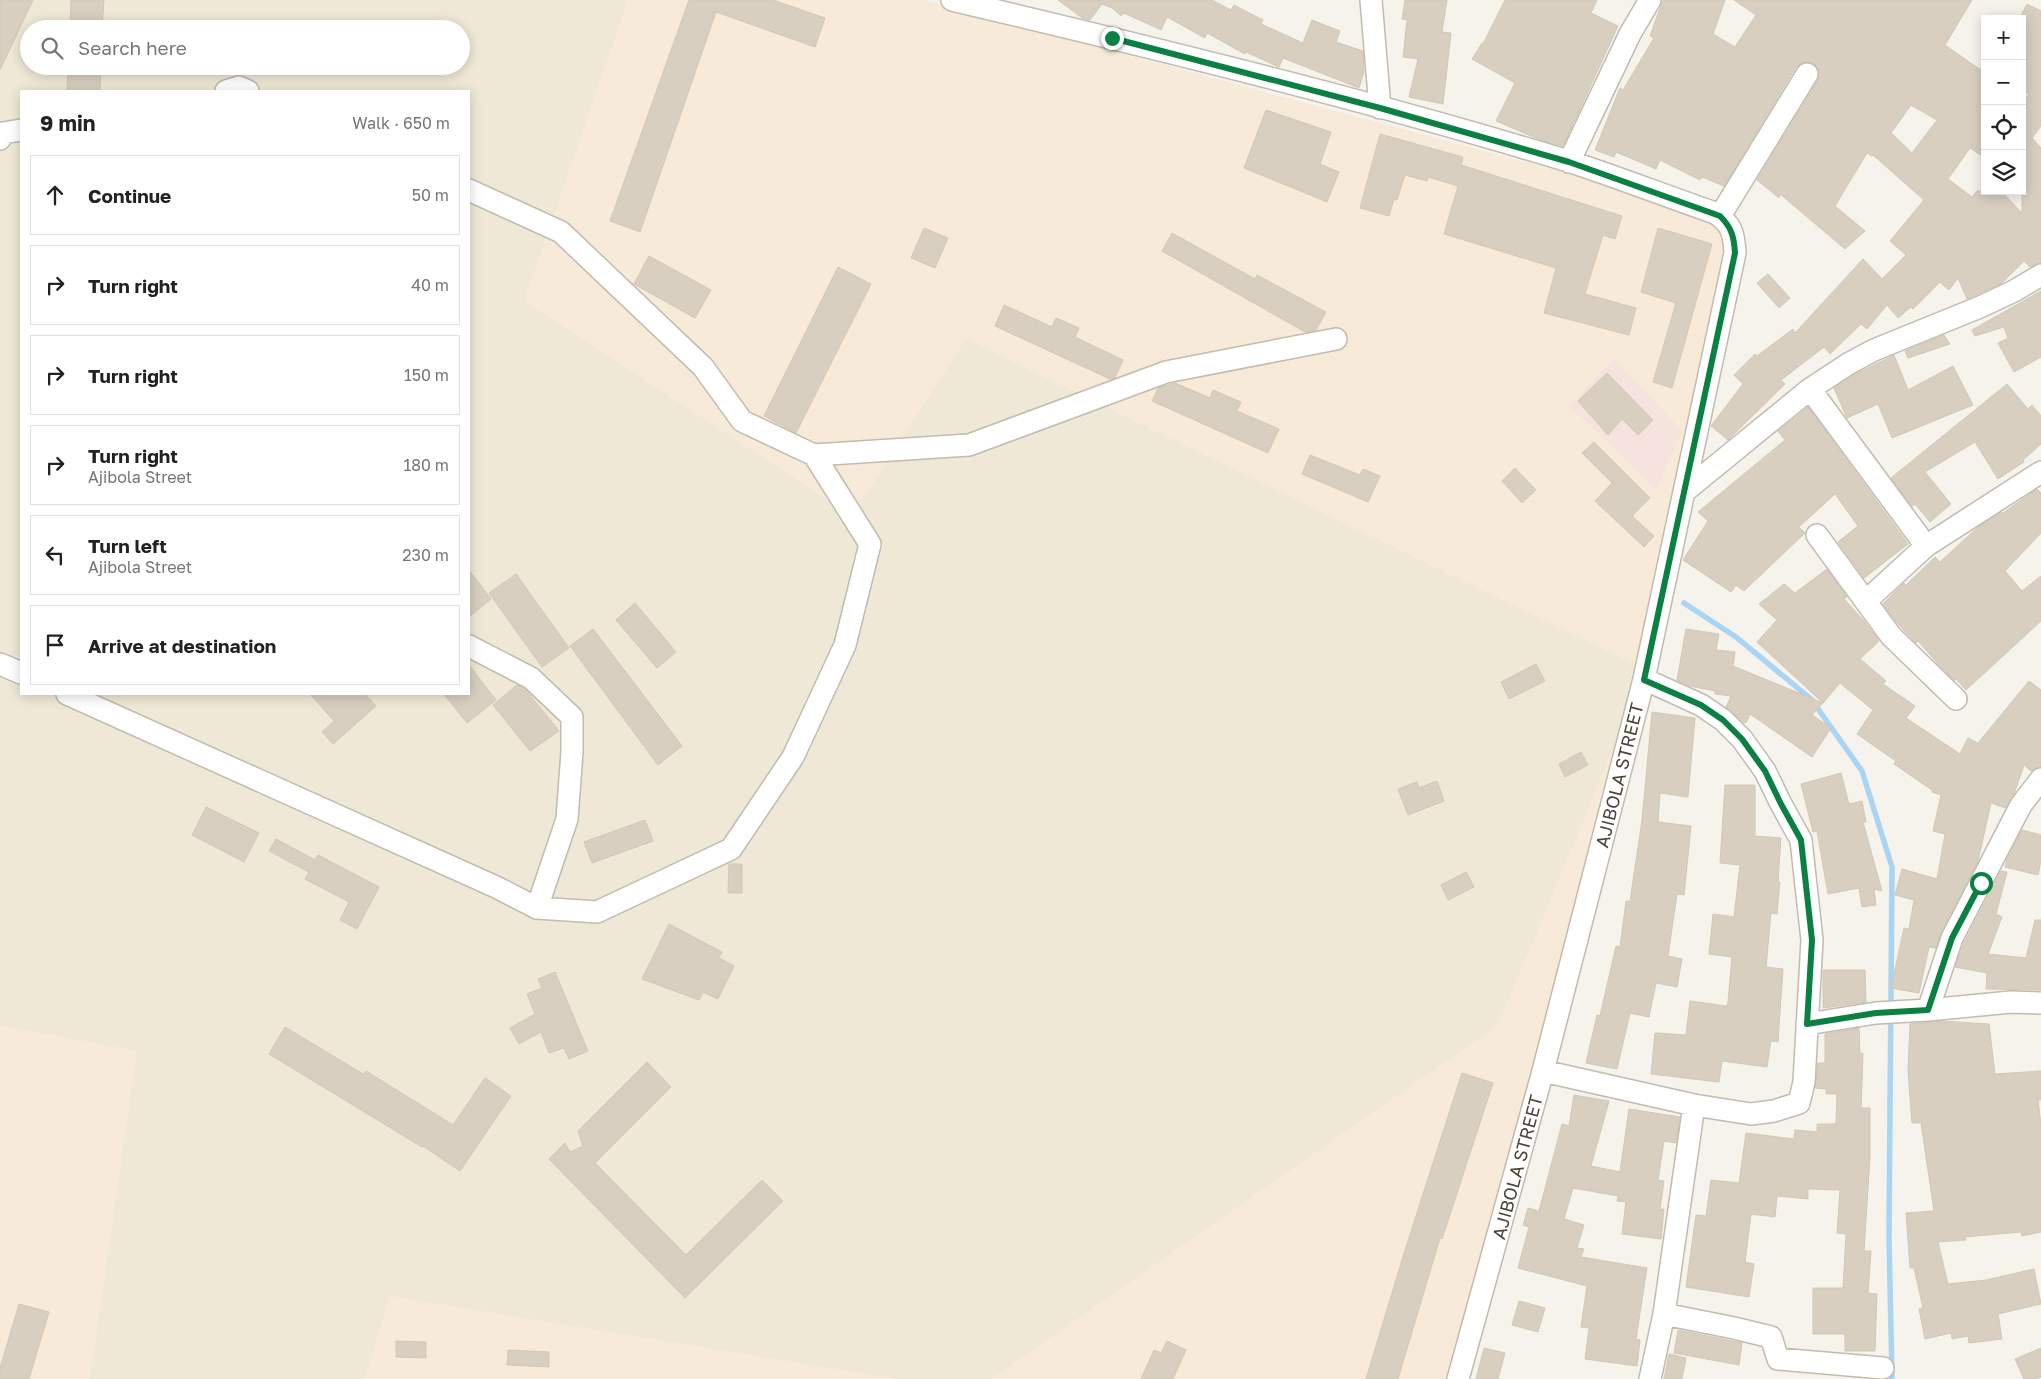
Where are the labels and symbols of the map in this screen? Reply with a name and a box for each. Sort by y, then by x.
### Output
route end [1101,27,1124,50]
street label: AJIBOLA STREET [1590,700,1648,850]
route start [1970,872,1993,895]
street label: AJIBOLA STREET [1487,1092,1547,1242]

